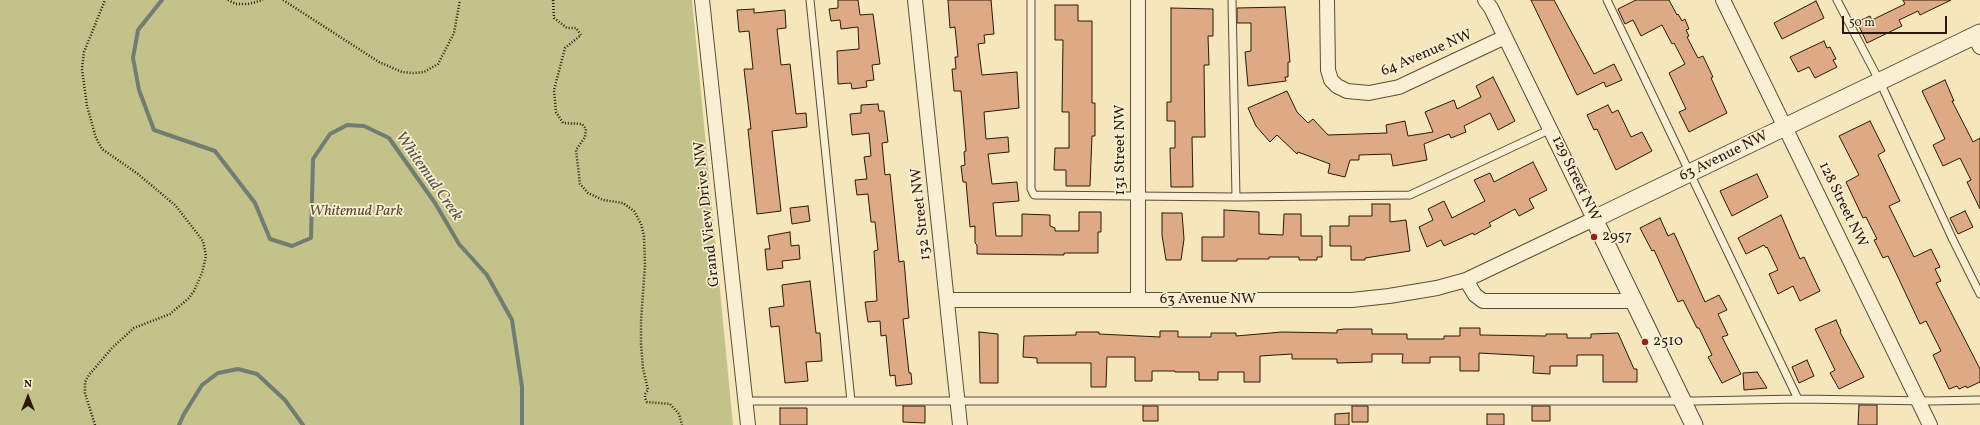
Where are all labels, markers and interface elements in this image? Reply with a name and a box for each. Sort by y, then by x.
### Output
scale bar [1844,8,1949,34]
text: 50 m [1849,15,1875,31]
street label: 64 Avenue NW [1379,27,1475,81]
street label: 131 Street NW [1112,105,1130,195]
street label: 63 Avenue NW [1677,128,1771,186]
water label: Whitemud Creek [390,129,466,225]
street label: 129 Street NW [1547,133,1603,225]
street label: Grand View Drive NW [691,140,725,288]
street label: 128 Street NW [1814,159,1870,251]
street label: 132 Street NW [908,167,936,261]
park label: Whitemud Park [309,203,403,221]
place label: 2957 [1602,228,1632,246]
marker: 2957 [1589,232,1599,242]
street label: 63 Avenue NW [1160,291,1256,309]
place label: 2510 [1653,333,1683,351]
marker: 2510 [1640,337,1650,347]
north arrow [8,377,48,417]
text: N [24,377,32,392]

